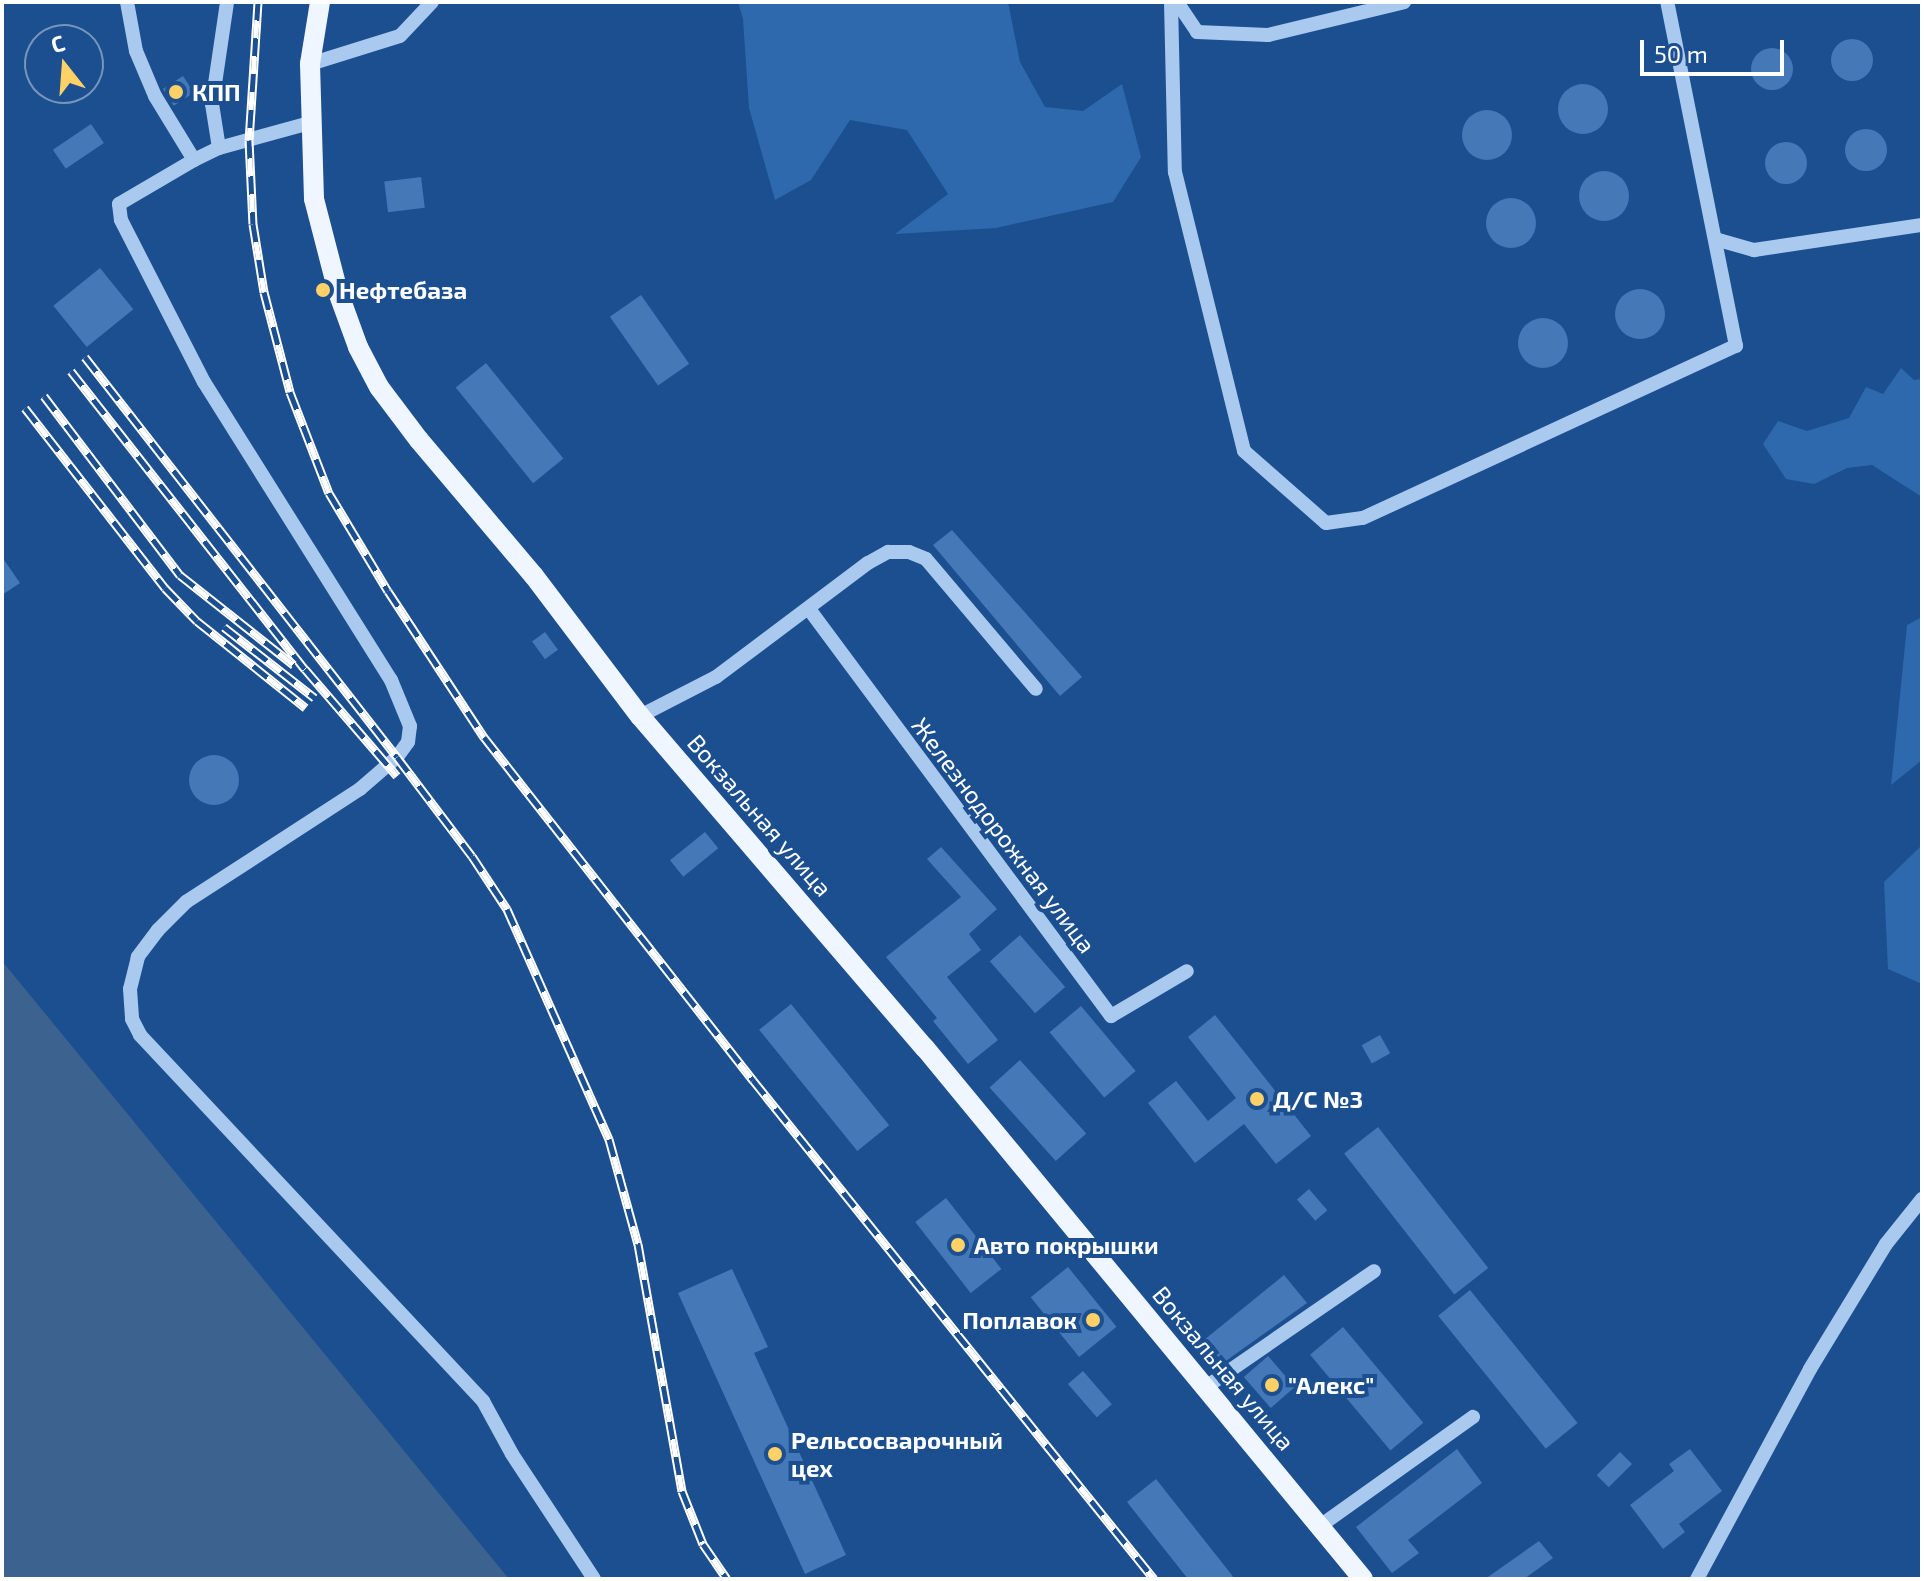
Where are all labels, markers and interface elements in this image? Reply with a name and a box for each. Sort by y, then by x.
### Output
north arrow [24,24,104,104]
scale bar [1644,24,1788,74]
text: С [48,29,68,57]
text: 50 m [1654,39,1708,68]
place label: КПП [192,78,241,106]
marker: КПП [167,83,185,101]
place label: Нефтебаза [339,276,467,304]
marker: Нефтебаза [314,281,332,299]
street label: Железнодорожная улица [906,712,1102,958]
street label: Вокзальная улица [682,728,838,902]
place label: Д/С №3 [1273,1085,1363,1113]
marker: Д/С №3 [1248,1090,1266,1108]
place label: Авто покрышки [974,1231,1159,1259]
marker: Авто покрышки [949,1236,967,1254]
street label: Вокзальная улица [1147,1280,1301,1456]
place label: Поплавок [962,1306,1077,1334]
marker: Поплавок [1084,1311,1102,1329]
place label: "Алекс" [1288,1371,1374,1399]
marker: "Алекс" [1263,1376,1281,1394]
place label: Рельсосварочный цех [791,1426,1003,1482]
marker: Рельсосварочный цех [766,1445,784,1463]

